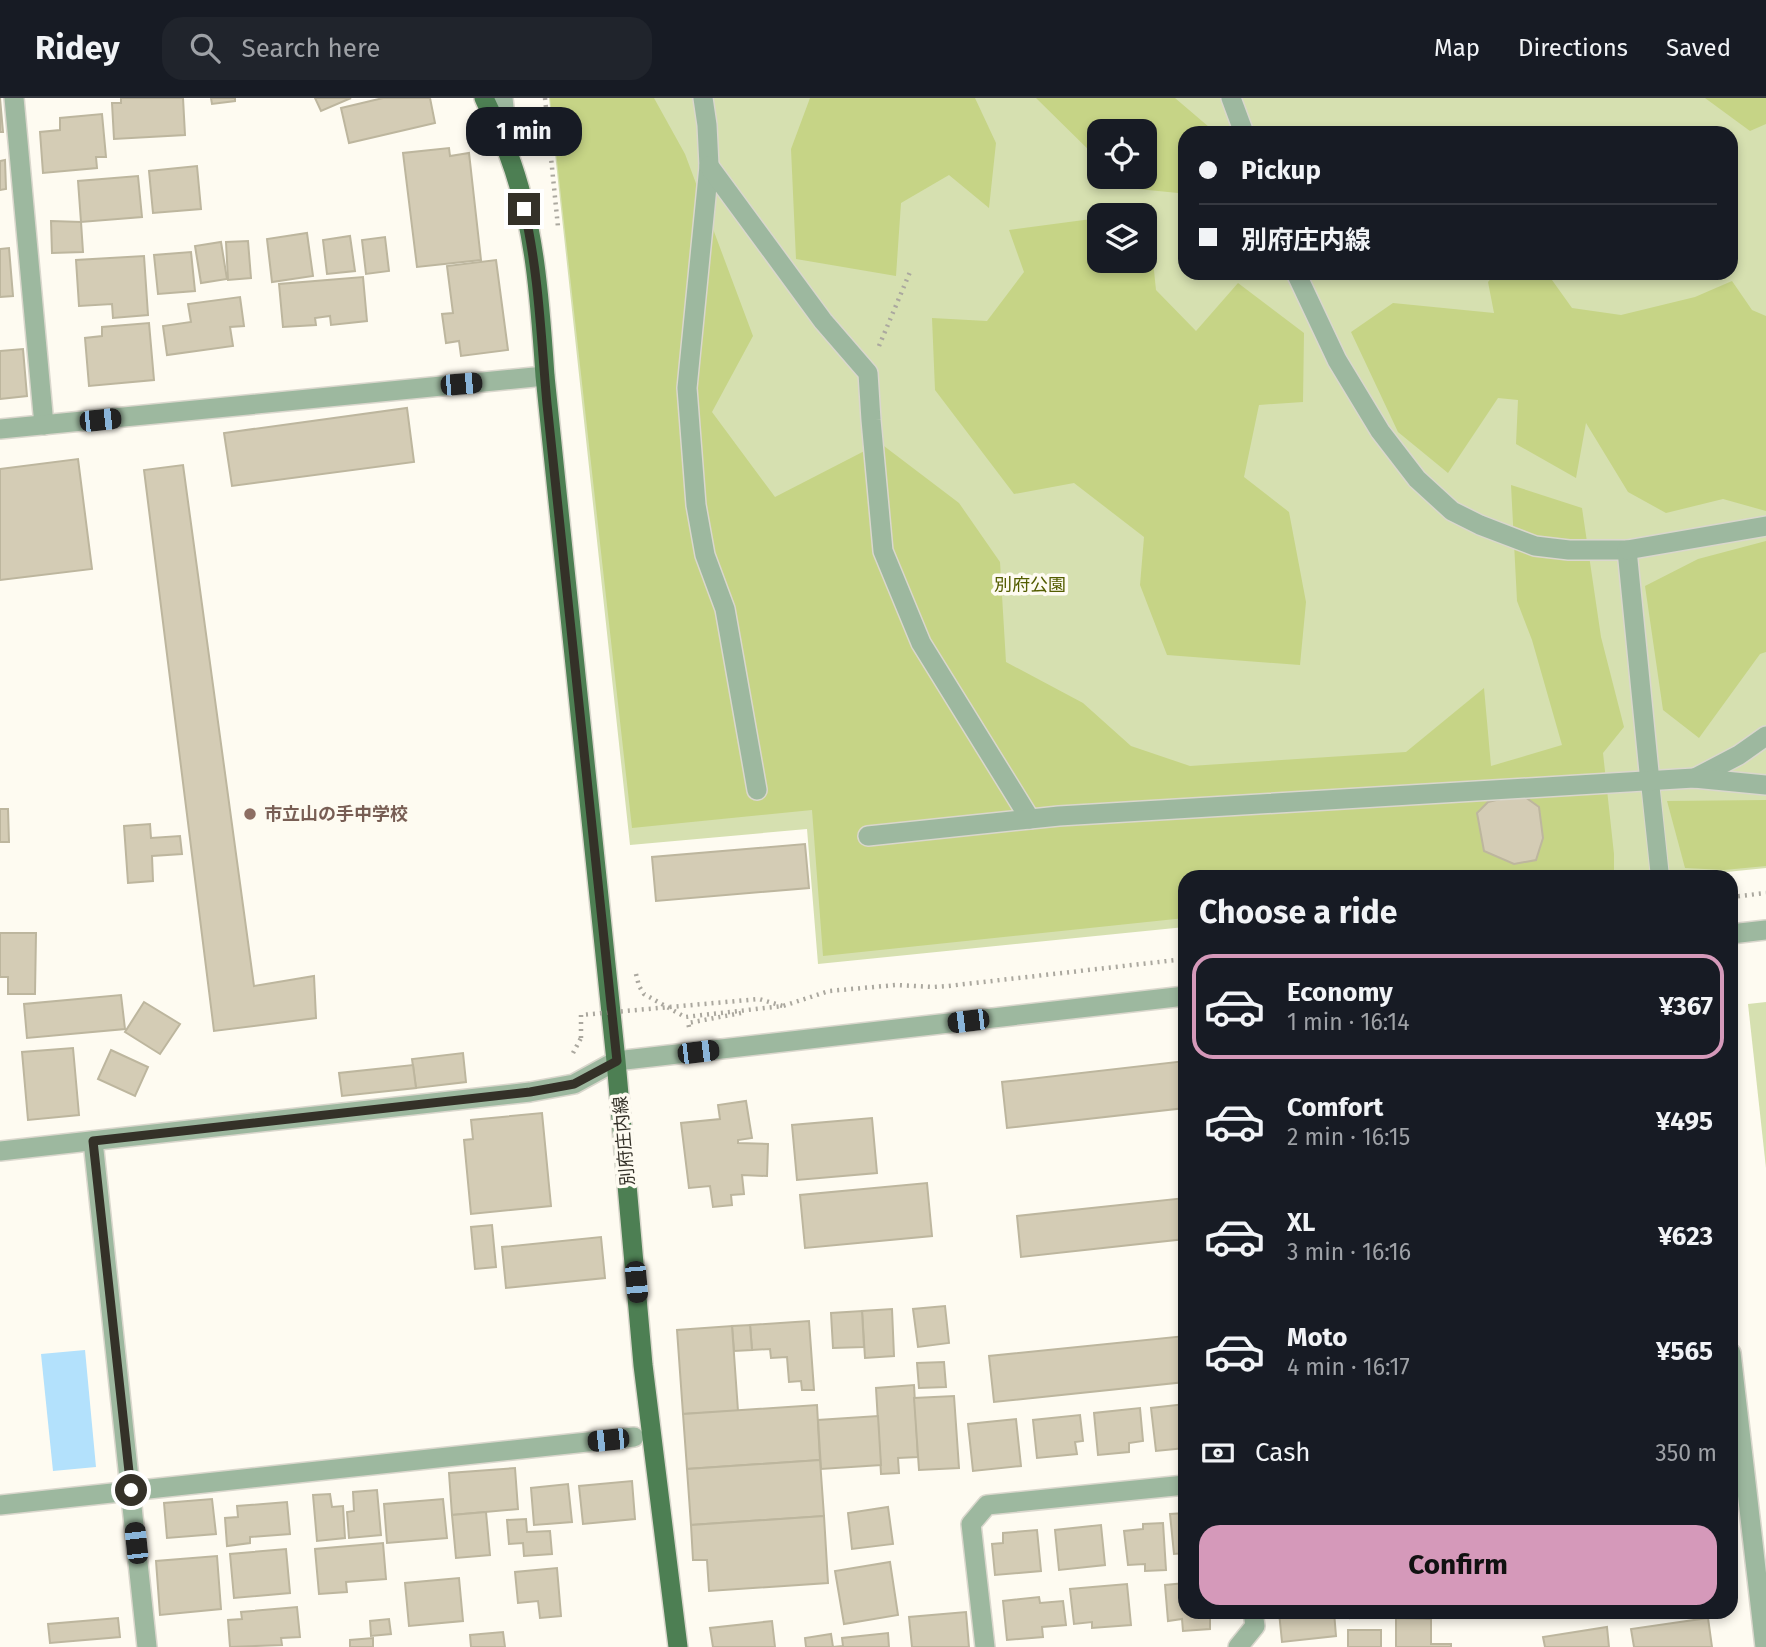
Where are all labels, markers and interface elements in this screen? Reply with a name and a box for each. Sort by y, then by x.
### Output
search box [162,17,652,80]
text: Ridey [35,28,120,68]
icon: search [186,29,224,67]
text: Search here [242,33,380,64]
text: Map [1434,34,1480,62]
text: Directions [1518,34,1628,62]
text: Saved [1666,34,1731,62]
callout: 1 min [466,108,582,156]
text: 1 min [496,117,552,145]
map controls [1087,119,1157,273]
button: locate [1087,119,1157,189]
text: Pickup [1241,155,1321,186]
route end [508,193,540,225]
button: layers [1087,203,1157,273]
text: 別府庄内線 [1241,225,1371,256]
car [440,372,483,396]
car [79,407,122,433]
park label: 別府公園 [994,574,1066,596]
place label: 市立山の手中学校 [264,803,408,825]
marker: 市立山の手中学校 [242,806,258,822]
text: Choose a ride [1199,893,1397,931]
icon: car [1203,975,1266,1038]
text: Economy [1287,977,1393,1008]
text: ¥367 [1659,991,1713,1022]
car [946,1008,991,1034]
text: 1 min · 16:14 [1287,1008,1409,1036]
car [676,1039,721,1065]
icon: car [1203,1090,1266,1153]
text: Comfort [1287,1092,1383,1123]
street label: 別府庄内線 [609,1095,639,1187]
text: ¥495 [1656,1106,1713,1137]
text: 2 min · 16:15 [1287,1123,1410,1151]
icon: car [1203,1205,1266,1268]
text: XL [1287,1207,1315,1238]
text: ¥623 [1658,1221,1713,1252]
text: 3 min · 16:16 [1287,1238,1411,1266]
car [624,1260,649,1304]
icon: car [1203,1320,1266,1383]
text: Moto [1287,1322,1347,1353]
text: ¥565 [1656,1336,1713,1367]
text: 4 min · 16:17 [1287,1353,1410,1381]
car [587,1427,630,1453]
icon: cash [1199,1434,1237,1472]
text: Cash [1255,1437,1311,1468]
text: 350 m [1655,1439,1717,1467]
route start [115,1474,147,1506]
car [124,1521,149,1565]
button: Confirm [1199,1525,1717,1605]

